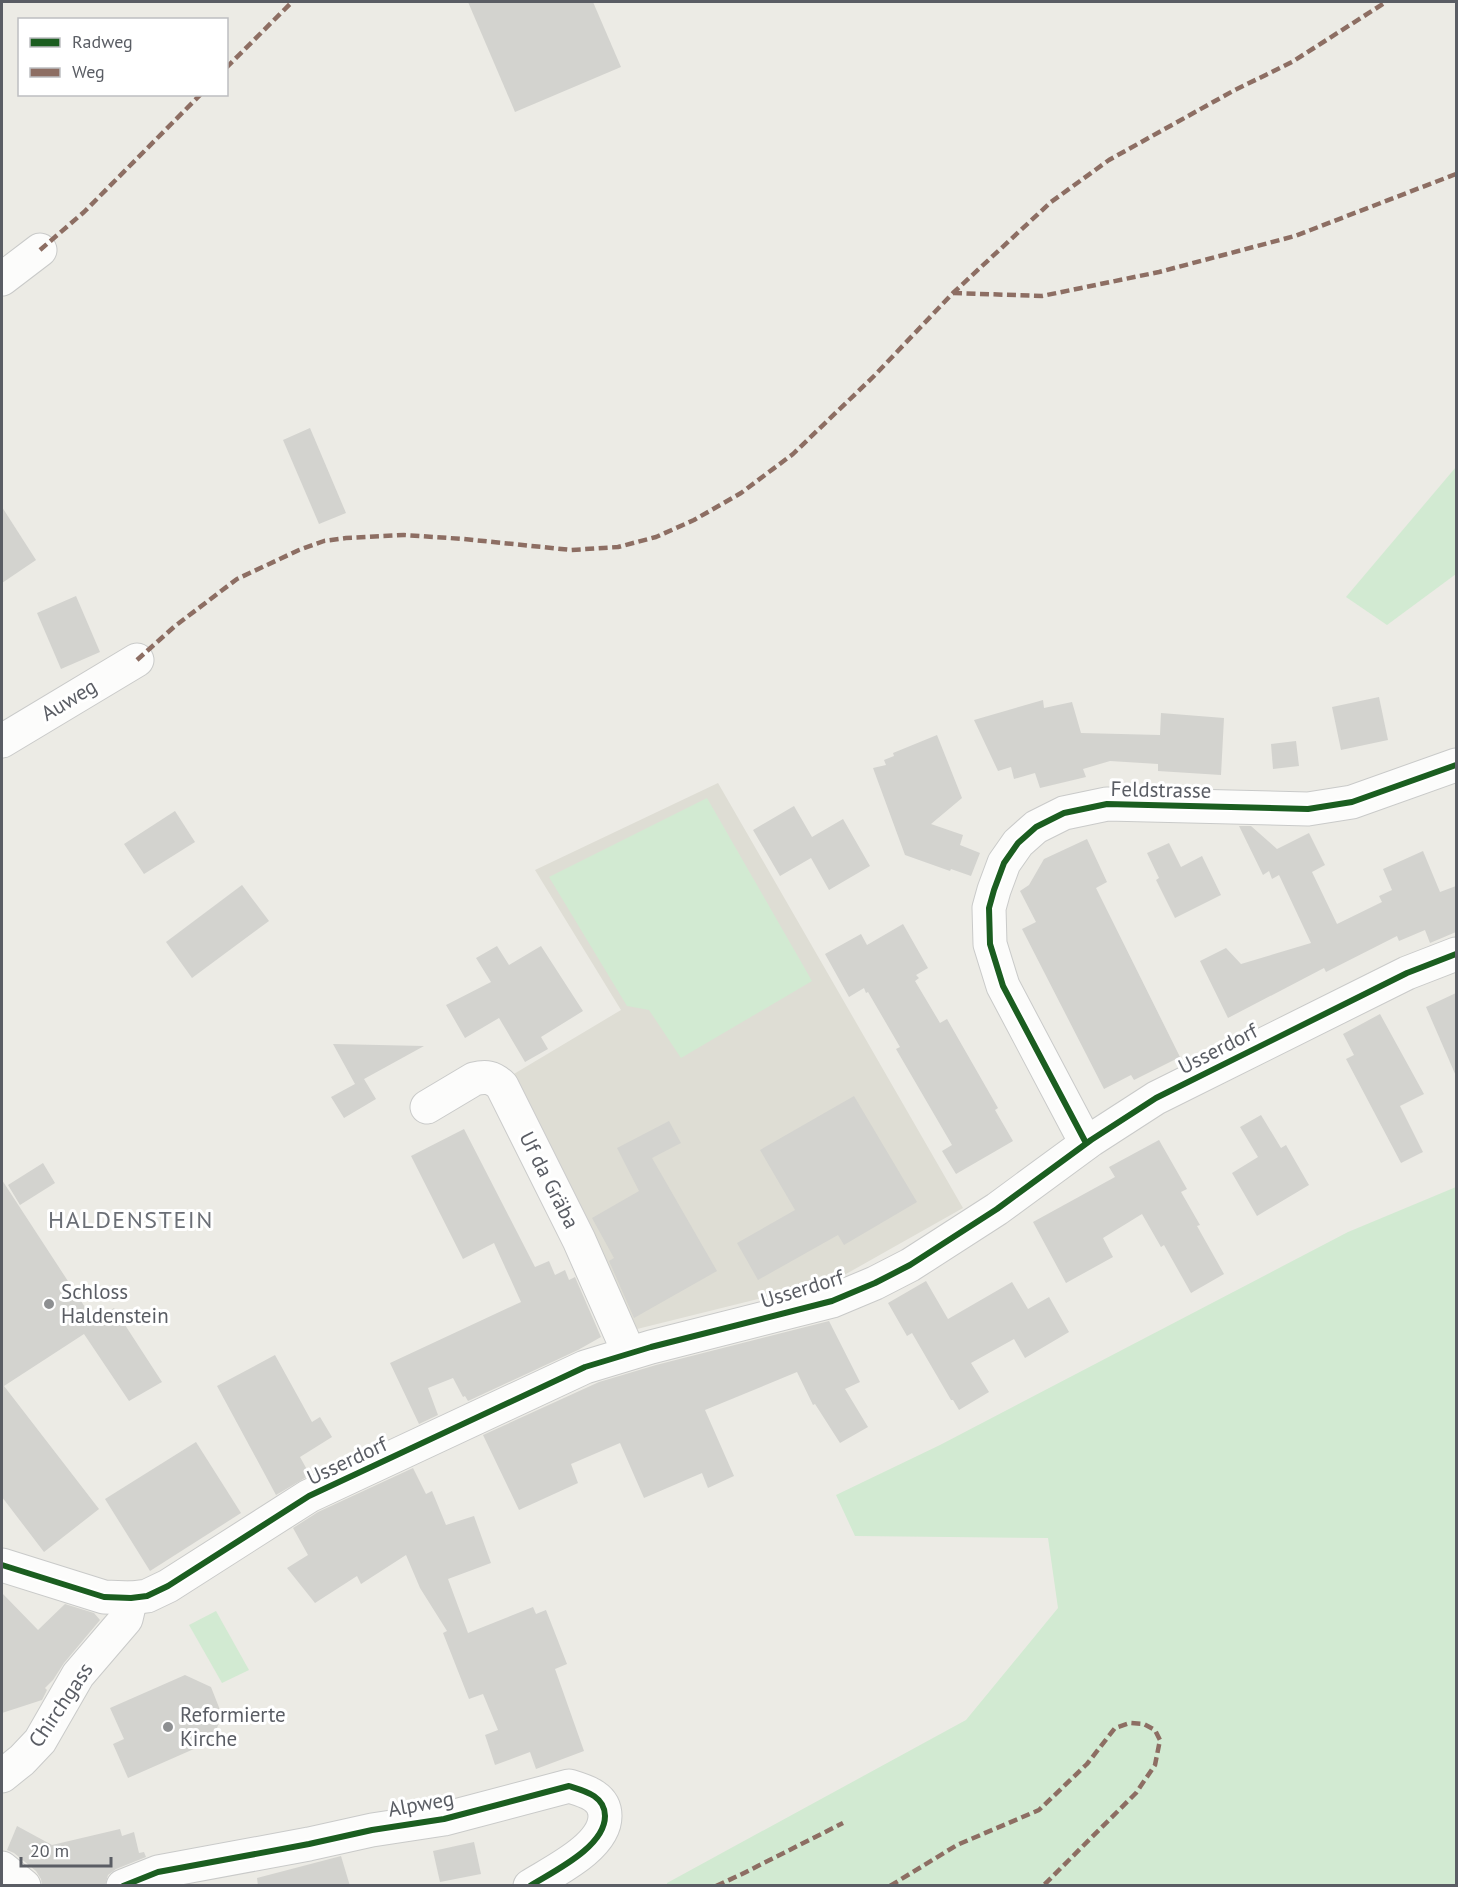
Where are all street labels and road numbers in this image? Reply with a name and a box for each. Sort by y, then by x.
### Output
street label: Auweg [36,672,102,727]
street label: Feldstrasse [1110,775,1212,804]
street label: Usserdorf [1174,1017,1263,1080]
street label: Uf da Gräba [513,1127,585,1233]
street label: Usserdorf [757,1263,848,1314]
street label: Usserdorf [302,1430,392,1491]
street label: Chirchgass [22,1657,99,1752]
street label: Alpweg [386,1784,456,1823]

